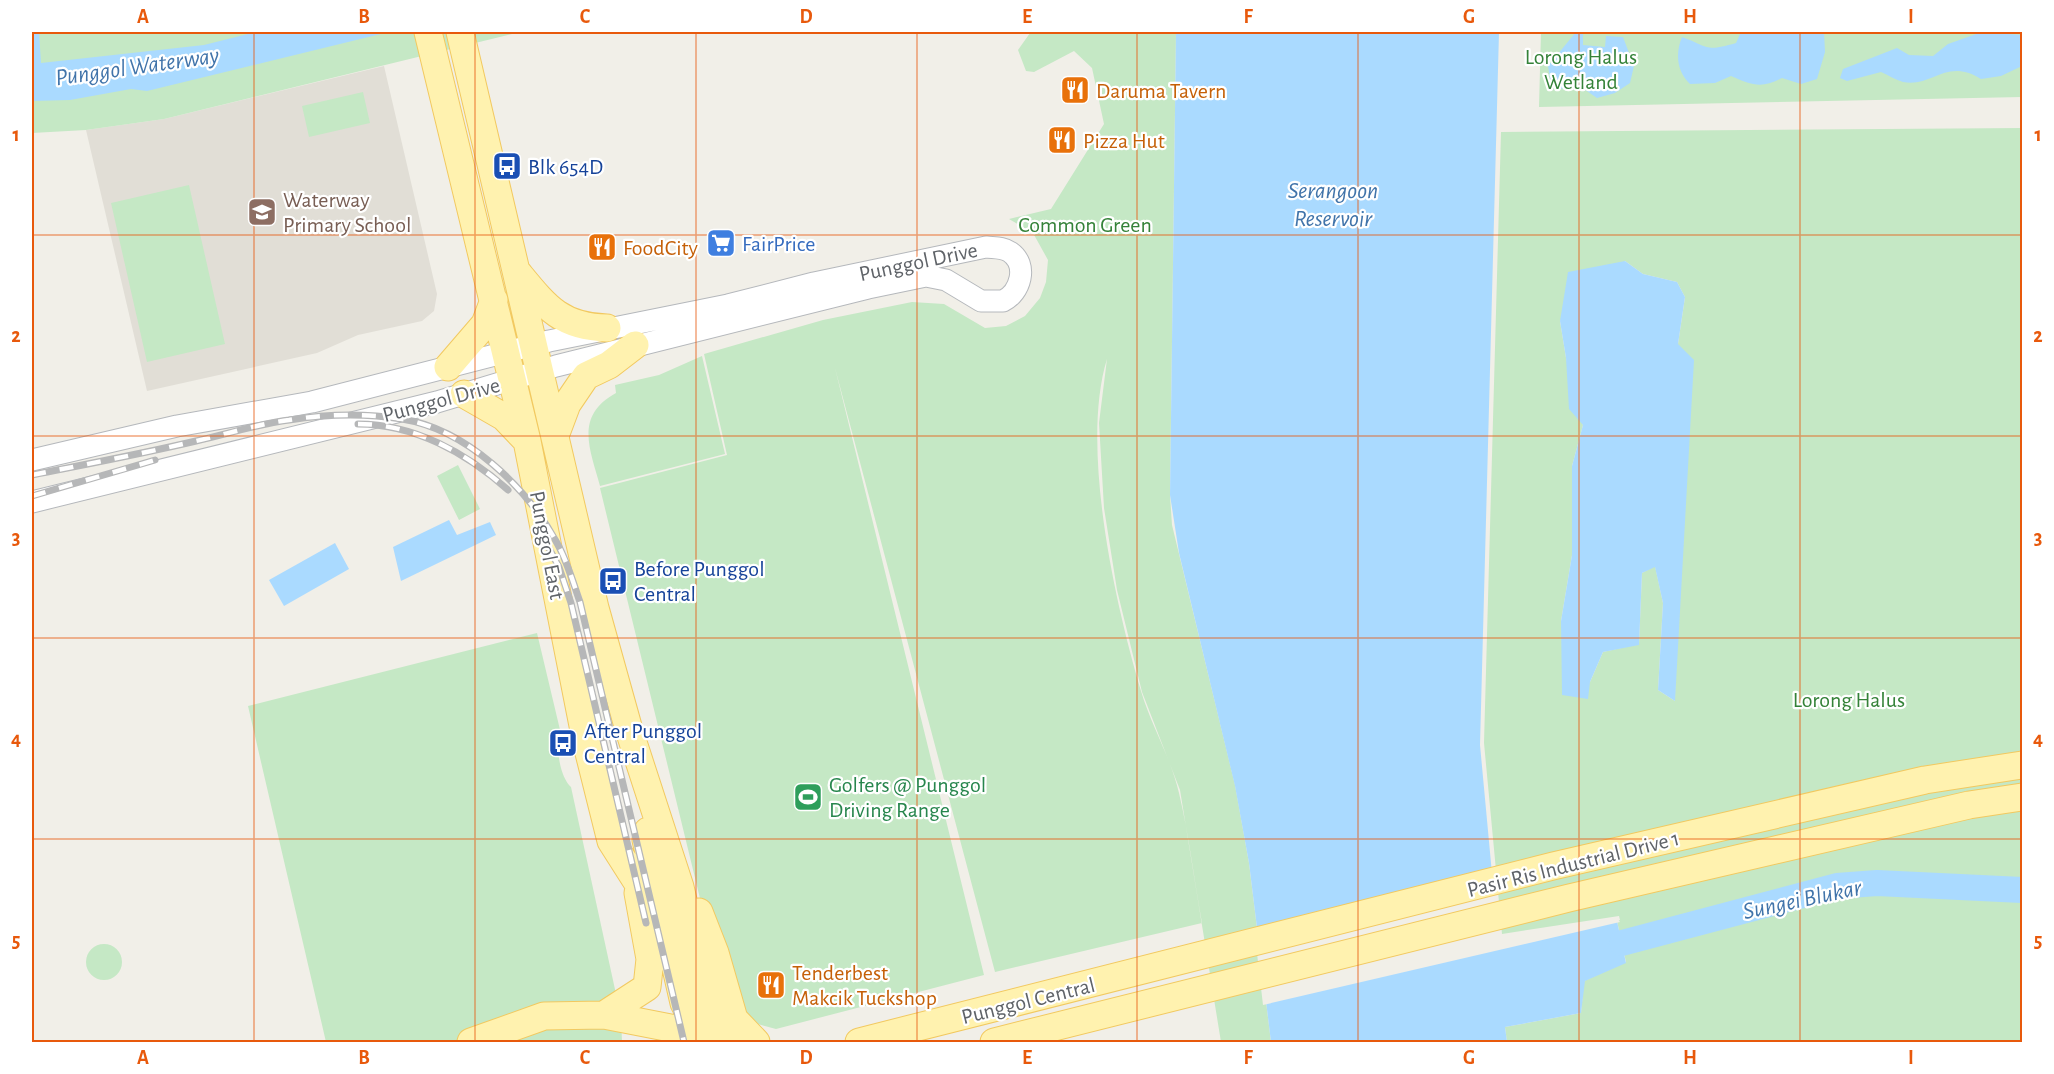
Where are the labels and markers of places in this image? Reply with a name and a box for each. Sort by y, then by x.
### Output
restaurant icon: Daruma Tavern [1059,74,1091,106]
place label: Daruma Tavern [1096,80,1226,102]
restaurant icon: Pizza Hut [1046,124,1078,156]
place label: Pizza Hut [1083,130,1165,152]
bus stop icon: Blk 654D [491,150,523,182]
place label: Blk 654D [528,156,603,178]
place label: Waterway Primary School [283,189,411,236]
school or university icon: Waterway Primary School [246,196,278,228]
supermarket icon: FairPrice [705,227,737,259]
restaurant icon: FoodCity [586,231,618,263]
place label: FairPrice [742,233,815,255]
place label: FoodCity [623,237,699,259]
place label: Before Punggol Central [634,558,765,605]
bus stop icon: Before Punggol Central [597,565,629,597]
place label: After Punggol Central [584,720,702,767]
bus stop icon: After Punggol Central [547,727,579,759]
place label: Golfers @ Punggol Driving Range [829,774,986,821]
sports icon: Golfers @ Punggol Driving Range [792,781,824,813]
place label: Tenderbest Makcik Tuckshop [792,962,937,1009]
restaurant icon: Tenderbest Makcik Tuckshop [755,969,787,1001]

